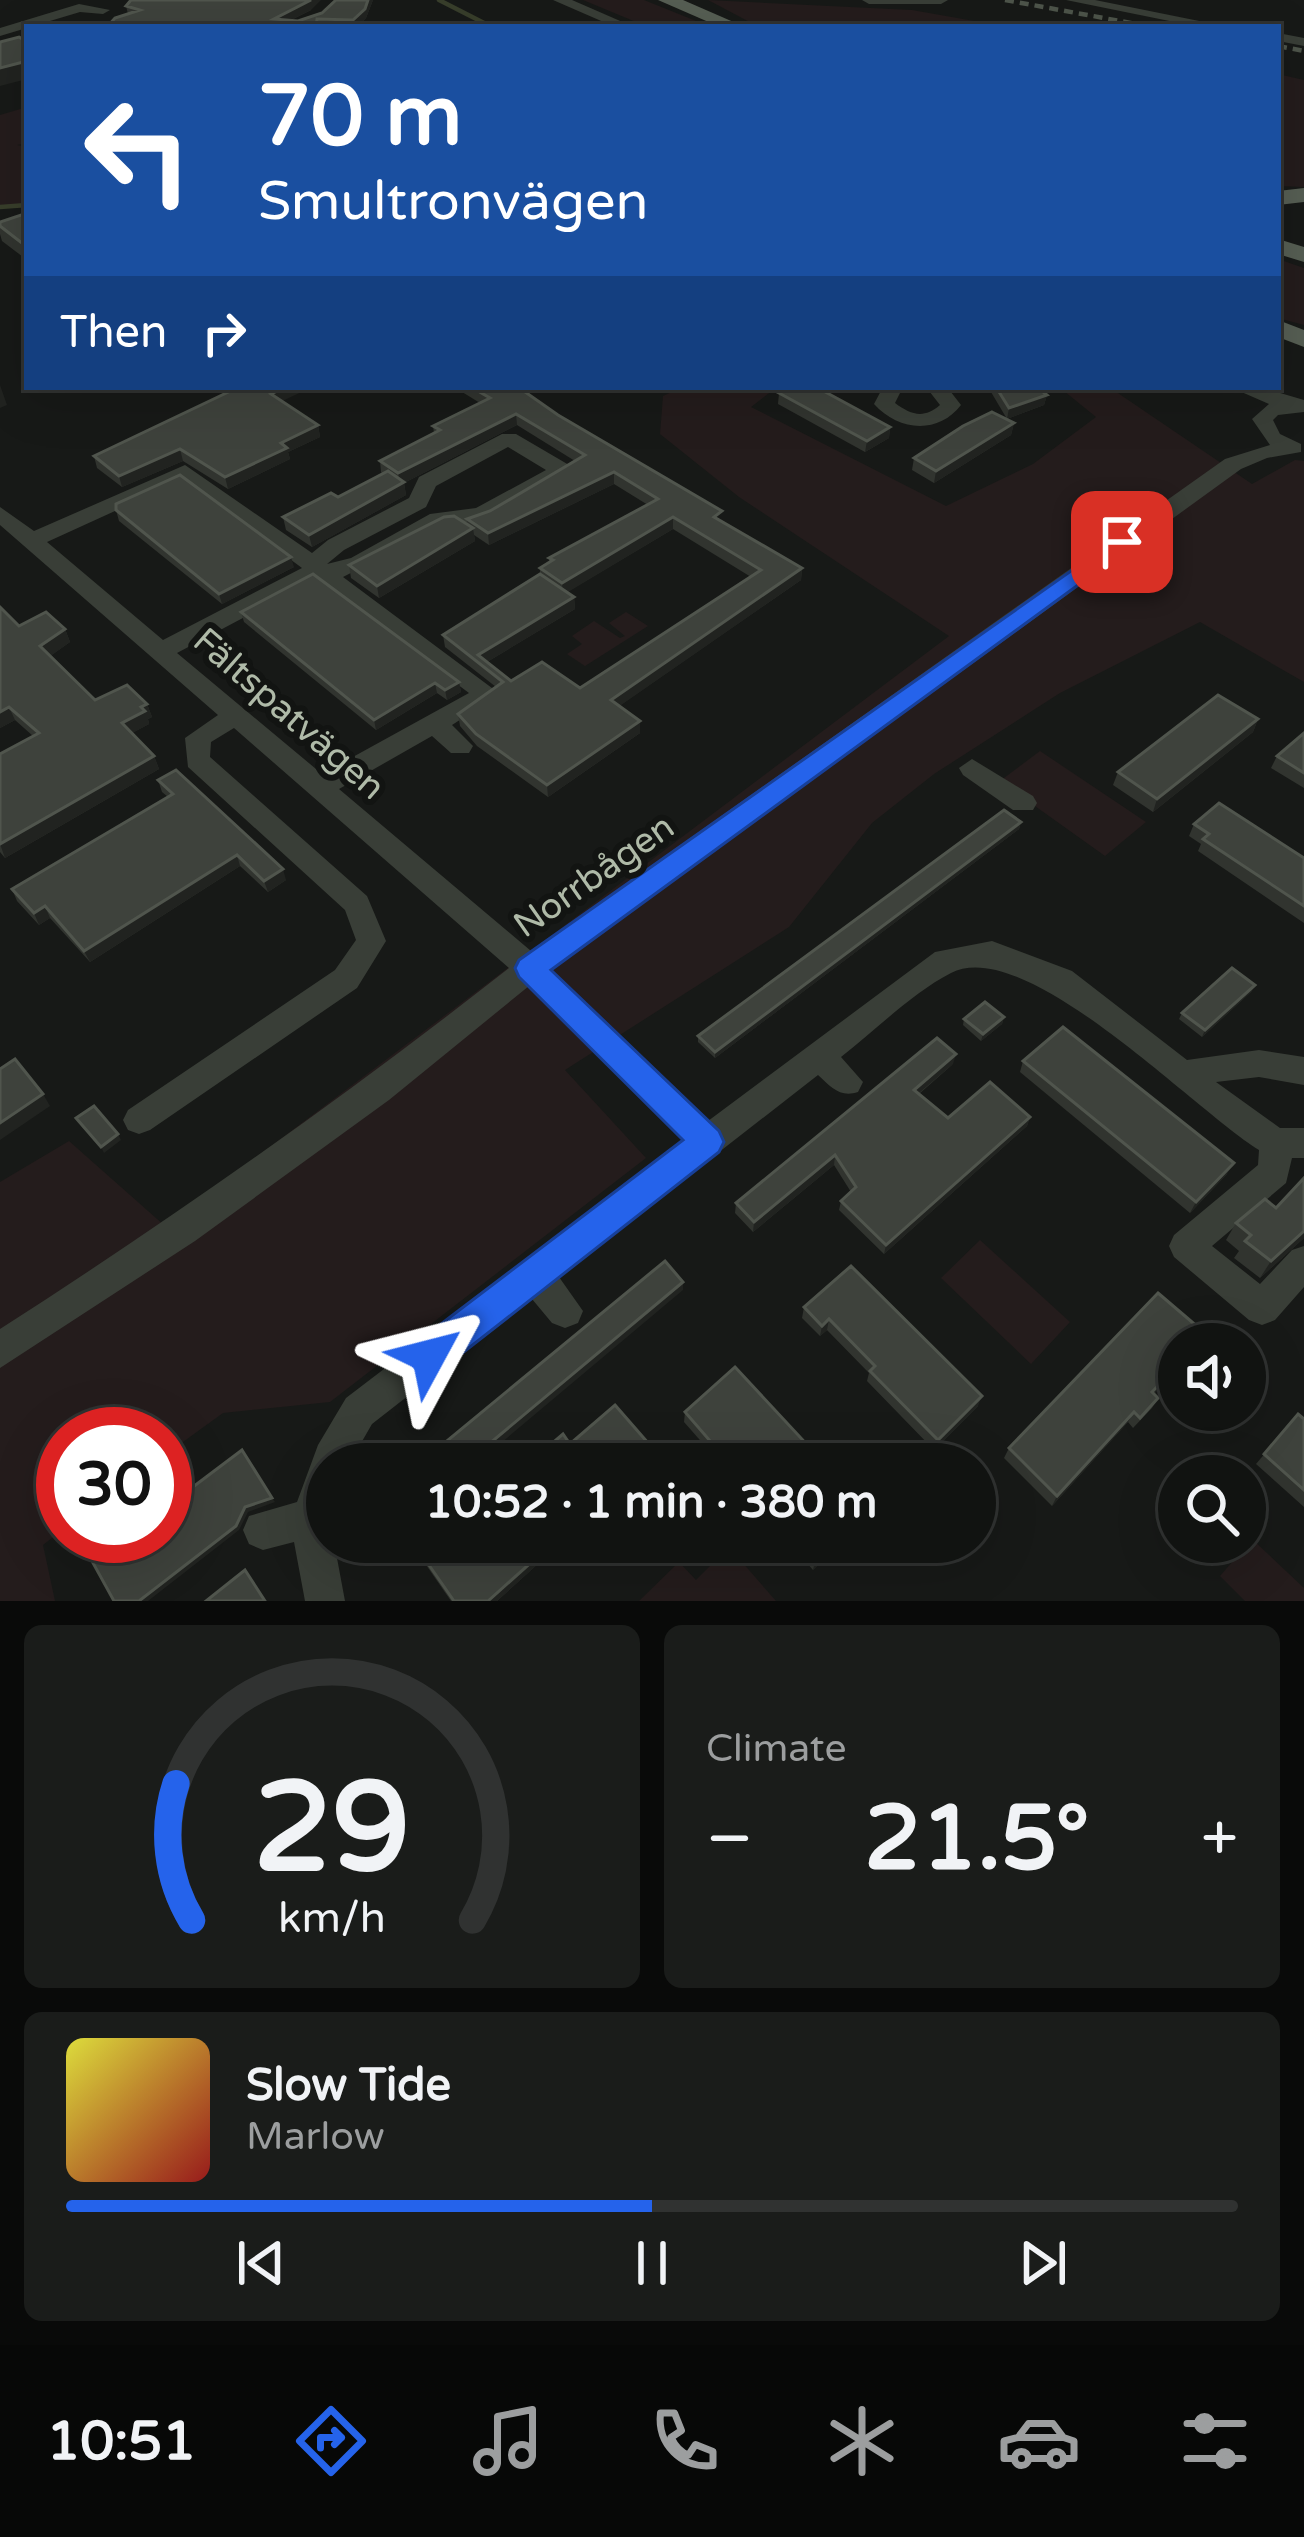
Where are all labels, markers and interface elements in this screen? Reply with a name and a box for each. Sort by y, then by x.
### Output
text: 70 m [258,67,462,168]
icon: left [60,72,216,228]
text: Smultronvägen [258,169,648,234]
icon: right [191,300,257,366]
text: Then [60,306,167,360]
pin [1071,491,1173,593]
icon: arrive [1089,509,1155,575]
street label: Fältspatvägen [184,619,394,809]
street label: Norrbågen [506,805,682,947]
position arrow [366,1293,492,1419]
map controls [1158,1323,1266,1563]
button: sound [1158,1323,1266,1431]
speed limit sign: 30 [36,1407,192,1563]
button: search [1158,1455,1266,1563]
text: 10:52 · 1 min · 380 m [425,1476,877,1530]
text: Climate [706,1725,846,1772]
text: 29 [254,1754,410,1905]
text: 21.5° [864,1785,1090,1894]
text: − [706,1799,753,1879]
text: + [1201,1799,1238,1879]
text: km/h [278,1892,386,1943]
text: Slow Tide [246,2059,451,2113]
text: Marlow [246,2113,385,2160]
icon: previous [228,2230,294,2296]
icon: pause [619,2230,685,2296]
icon: next [1010,2230,1076,2296]
icon: directions [289,2399,373,2483]
icon: music [466,2399,550,2483]
icon: phone [643,2399,727,2483]
icon: climate [820,2399,904,2483]
icon: car [997,2399,1081,2483]
icon: filters [1173,2399,1257,2483]
text: 10:51 [46,2409,196,2474]

